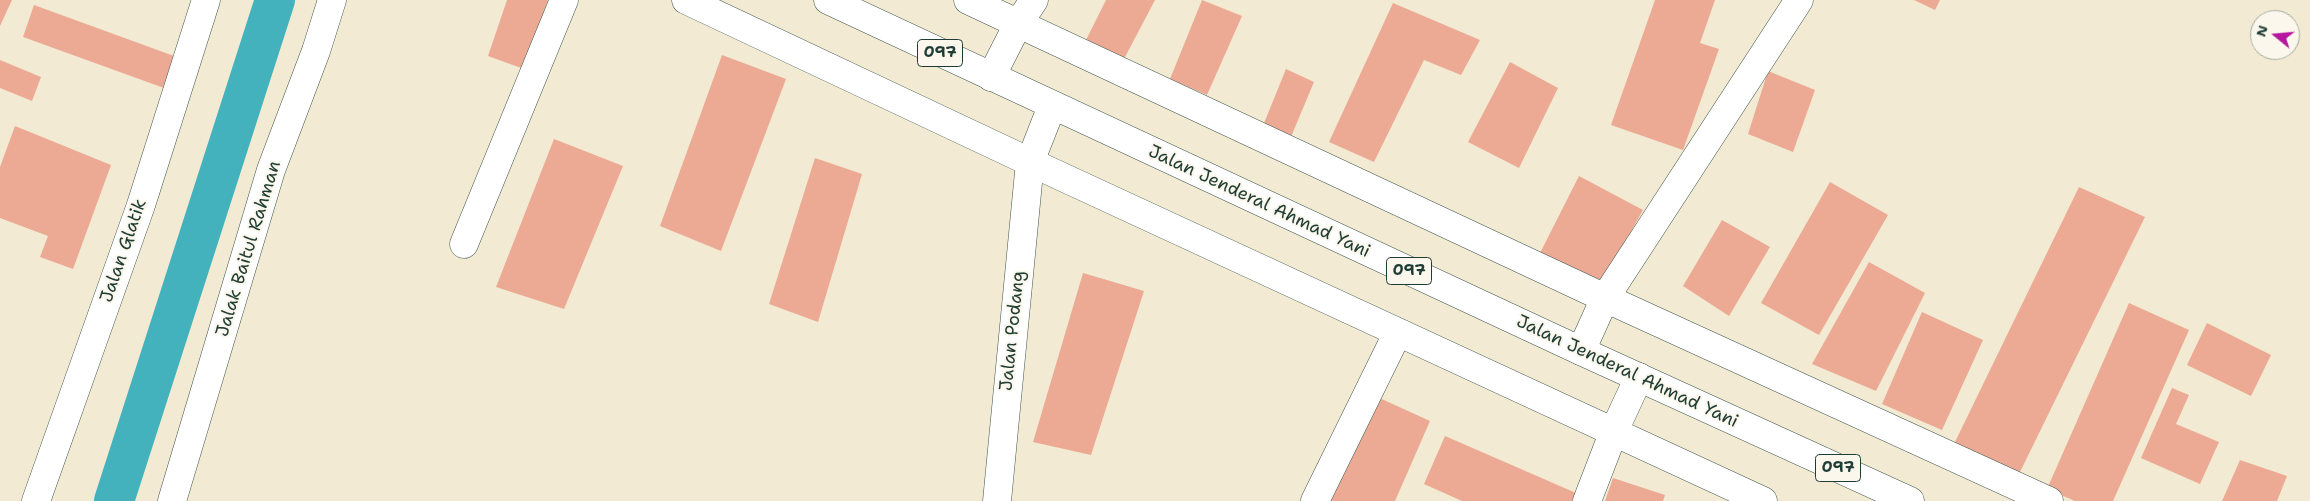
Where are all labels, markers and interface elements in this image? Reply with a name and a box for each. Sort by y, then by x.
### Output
north arrow [2250,10,2300,60]
text: N [2251,23,2272,39]
road number: 097 [918,40,962,66]
street label: Jalan Jenderal Ahmad Yani [1145,141,1373,263]
street label: Jalak Baitul Rahman [212,158,286,340]
street label: Jalan Glatik [96,196,152,306]
road number: 097 [1386,258,1432,284]
street label: Jalan Podang [996,270,1030,392]
street label: Jalan Jenderal Ahmad Yani [1513,311,1741,433]
road number: 097 [1816,454,1860,482]

